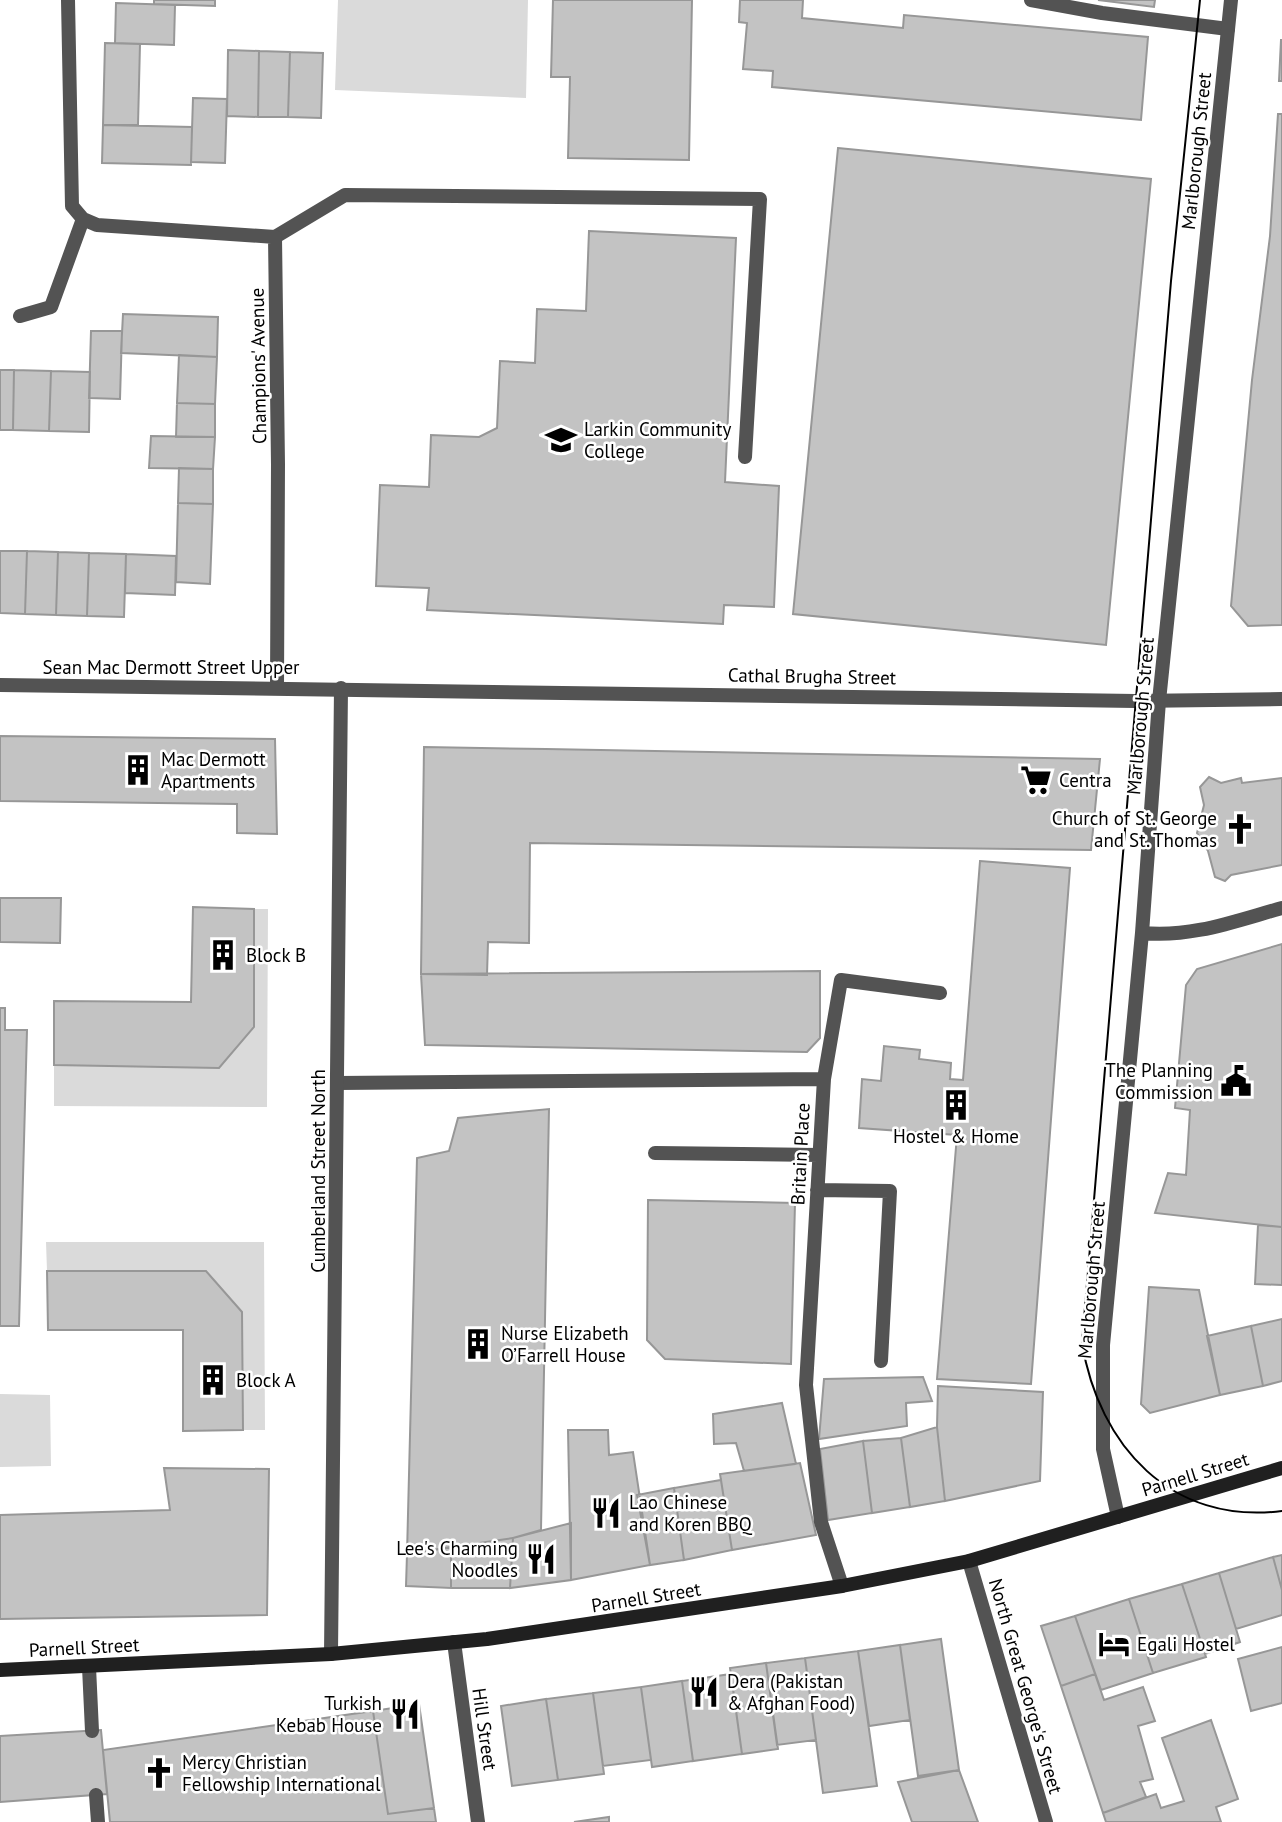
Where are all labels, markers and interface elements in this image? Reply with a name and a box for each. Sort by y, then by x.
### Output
street label: Marlborough Street [1176,71,1216,231]
street label: Champions' Avenue [245,288,271,444]
place label: Larkin Community College [584,417,731,463]
school or university icon: Larkin Community College [544,423,578,457]
street label: Marlborough Street [1121,636,1159,796]
street label: Sean Mac Dermott Street Upper [42,655,300,679]
street label: Cathal Brugha Street [728,663,897,689]
place label: Mac Dermott Apartments [161,747,266,793]
building icon: Mac Dermott Apartments [121,753,155,787]
supermarket icon: Centra [1019,763,1053,797]
place label: Centra [1059,768,1112,792]
place label: Church of St. George and St. Thomas [1052,806,1217,852]
church icon: Church of St. George and St. Thomas [1223,812,1257,846]
building icon: Block B [206,938,240,972]
place label: Block B [246,943,306,967]
place label: The Planning Commission [1105,1058,1213,1104]
public building icon: The Planning Commission [1219,1064,1253,1098]
street label: Cumberland Street North [306,1069,330,1273]
building icon: Hostel & Home [939,1088,973,1122]
street label: Britain Place [785,1102,815,1206]
place label: Hostel & Home [893,1124,1019,1148]
street label: Marlborough Street [1072,1200,1110,1360]
place label: Nurse Elizabeth O’Farrell House [501,1321,629,1367]
building icon: Nurse Elizabeth O’Farrell House [461,1327,495,1361]
building icon: Block A [196,1363,230,1397]
place label: Block A [236,1368,296,1392]
street label: Parnell Street [1139,1446,1252,1502]
place label: Lao Chinese and Koren BBQ [629,1490,753,1536]
restaurant icon: Lao Chinese and Koren BBQ [589,1496,623,1530]
place label: Lee's Charming Noodles [396,1536,518,1582]
restaurant icon: Lee's Charming Noodles [524,1542,558,1576]
street label: Parnell Street [590,1576,703,1618]
street label: North Great George's Street [984,1576,1068,1797]
hotel icon: Egali Hostel [1097,1627,1131,1661]
street label: Parnell Street [28,1632,140,1662]
place label: Egali Hostel [1137,1632,1235,1656]
place label: Dera (Pakistan & Afghan Food) [727,1669,855,1715]
restaurant icon: Dera (Pakistan & Afghan Food) [687,1675,721,1709]
street label: Hill Street [467,1686,503,1772]
place label: Turkish Kebab House [276,1691,382,1737]
restaurant icon: Turkish Kebab House [388,1697,422,1731]
place label: Mercy Christian Fellowship International [182,1750,381,1796]
church icon: Mercy Christian Fellowship International [142,1756,176,1790]

